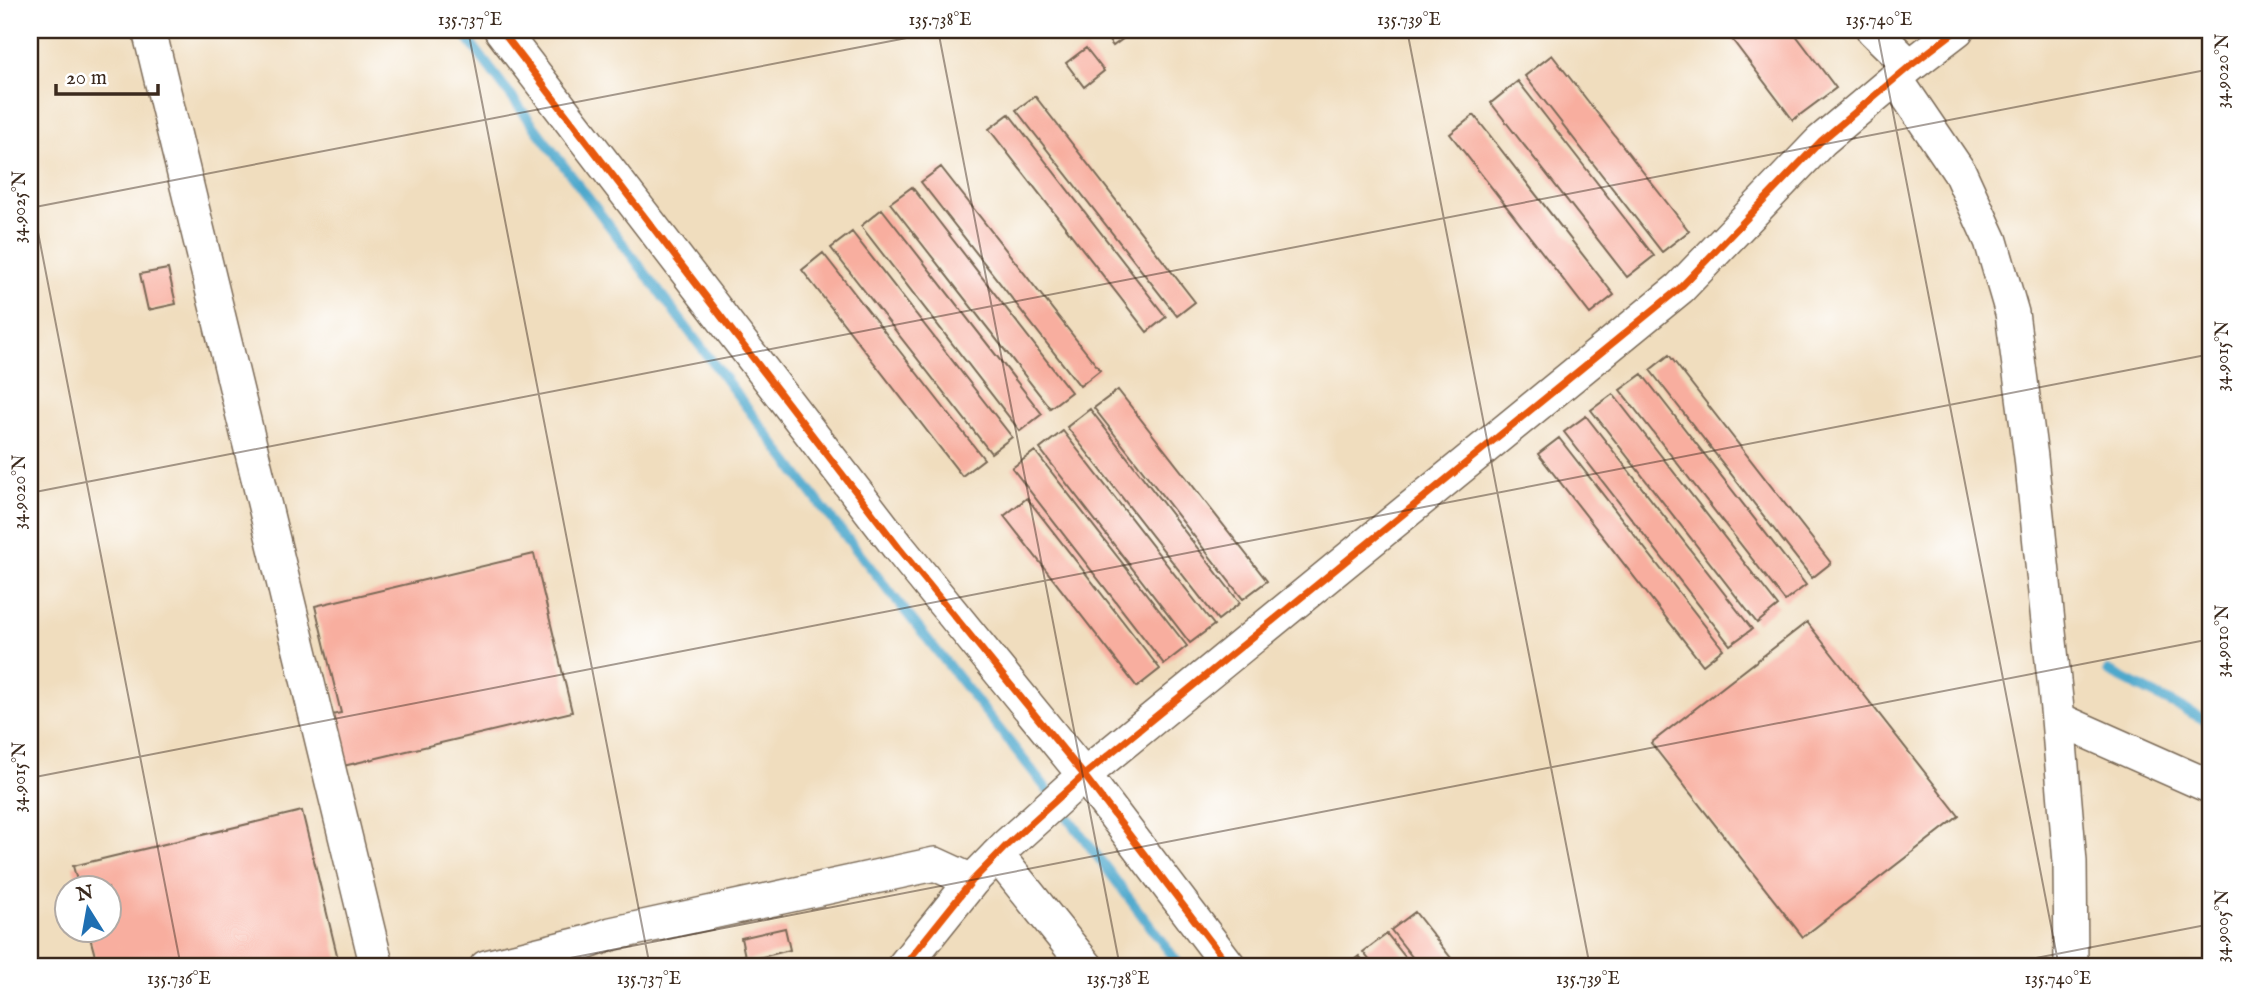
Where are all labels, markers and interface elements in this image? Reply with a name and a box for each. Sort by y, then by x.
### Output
text: 135.737°E [438,9,502,32]
text: 135.738°E [908,9,972,32]
text: 135.739°E [1377,9,1441,32]
text: 135.740°E [1845,9,1913,32]
text: 34.9020°N [2212,33,2235,109]
scale bar [56,52,158,96]
text: 20 m [66,65,107,92]
text: 34.9025°N [9,170,32,243]
text: 34.9015°N [2212,320,2235,391]
text: 34.9020°N [9,454,32,530]
text: 34.9010°N [2212,604,2235,678]
text: 34.9015°N [9,741,32,812]
north arrow [52,874,122,944]
text: N [74,881,96,908]
text: 34.9005°N [2212,889,2235,963]
text: 135.736°E [147,968,211,991]
text: 135.737°E [617,968,681,991]
text: 135.738°E [1086,968,1150,991]
text: 135.739°E [1556,968,1620,991]
text: 135.740°E [2024,968,2092,991]

